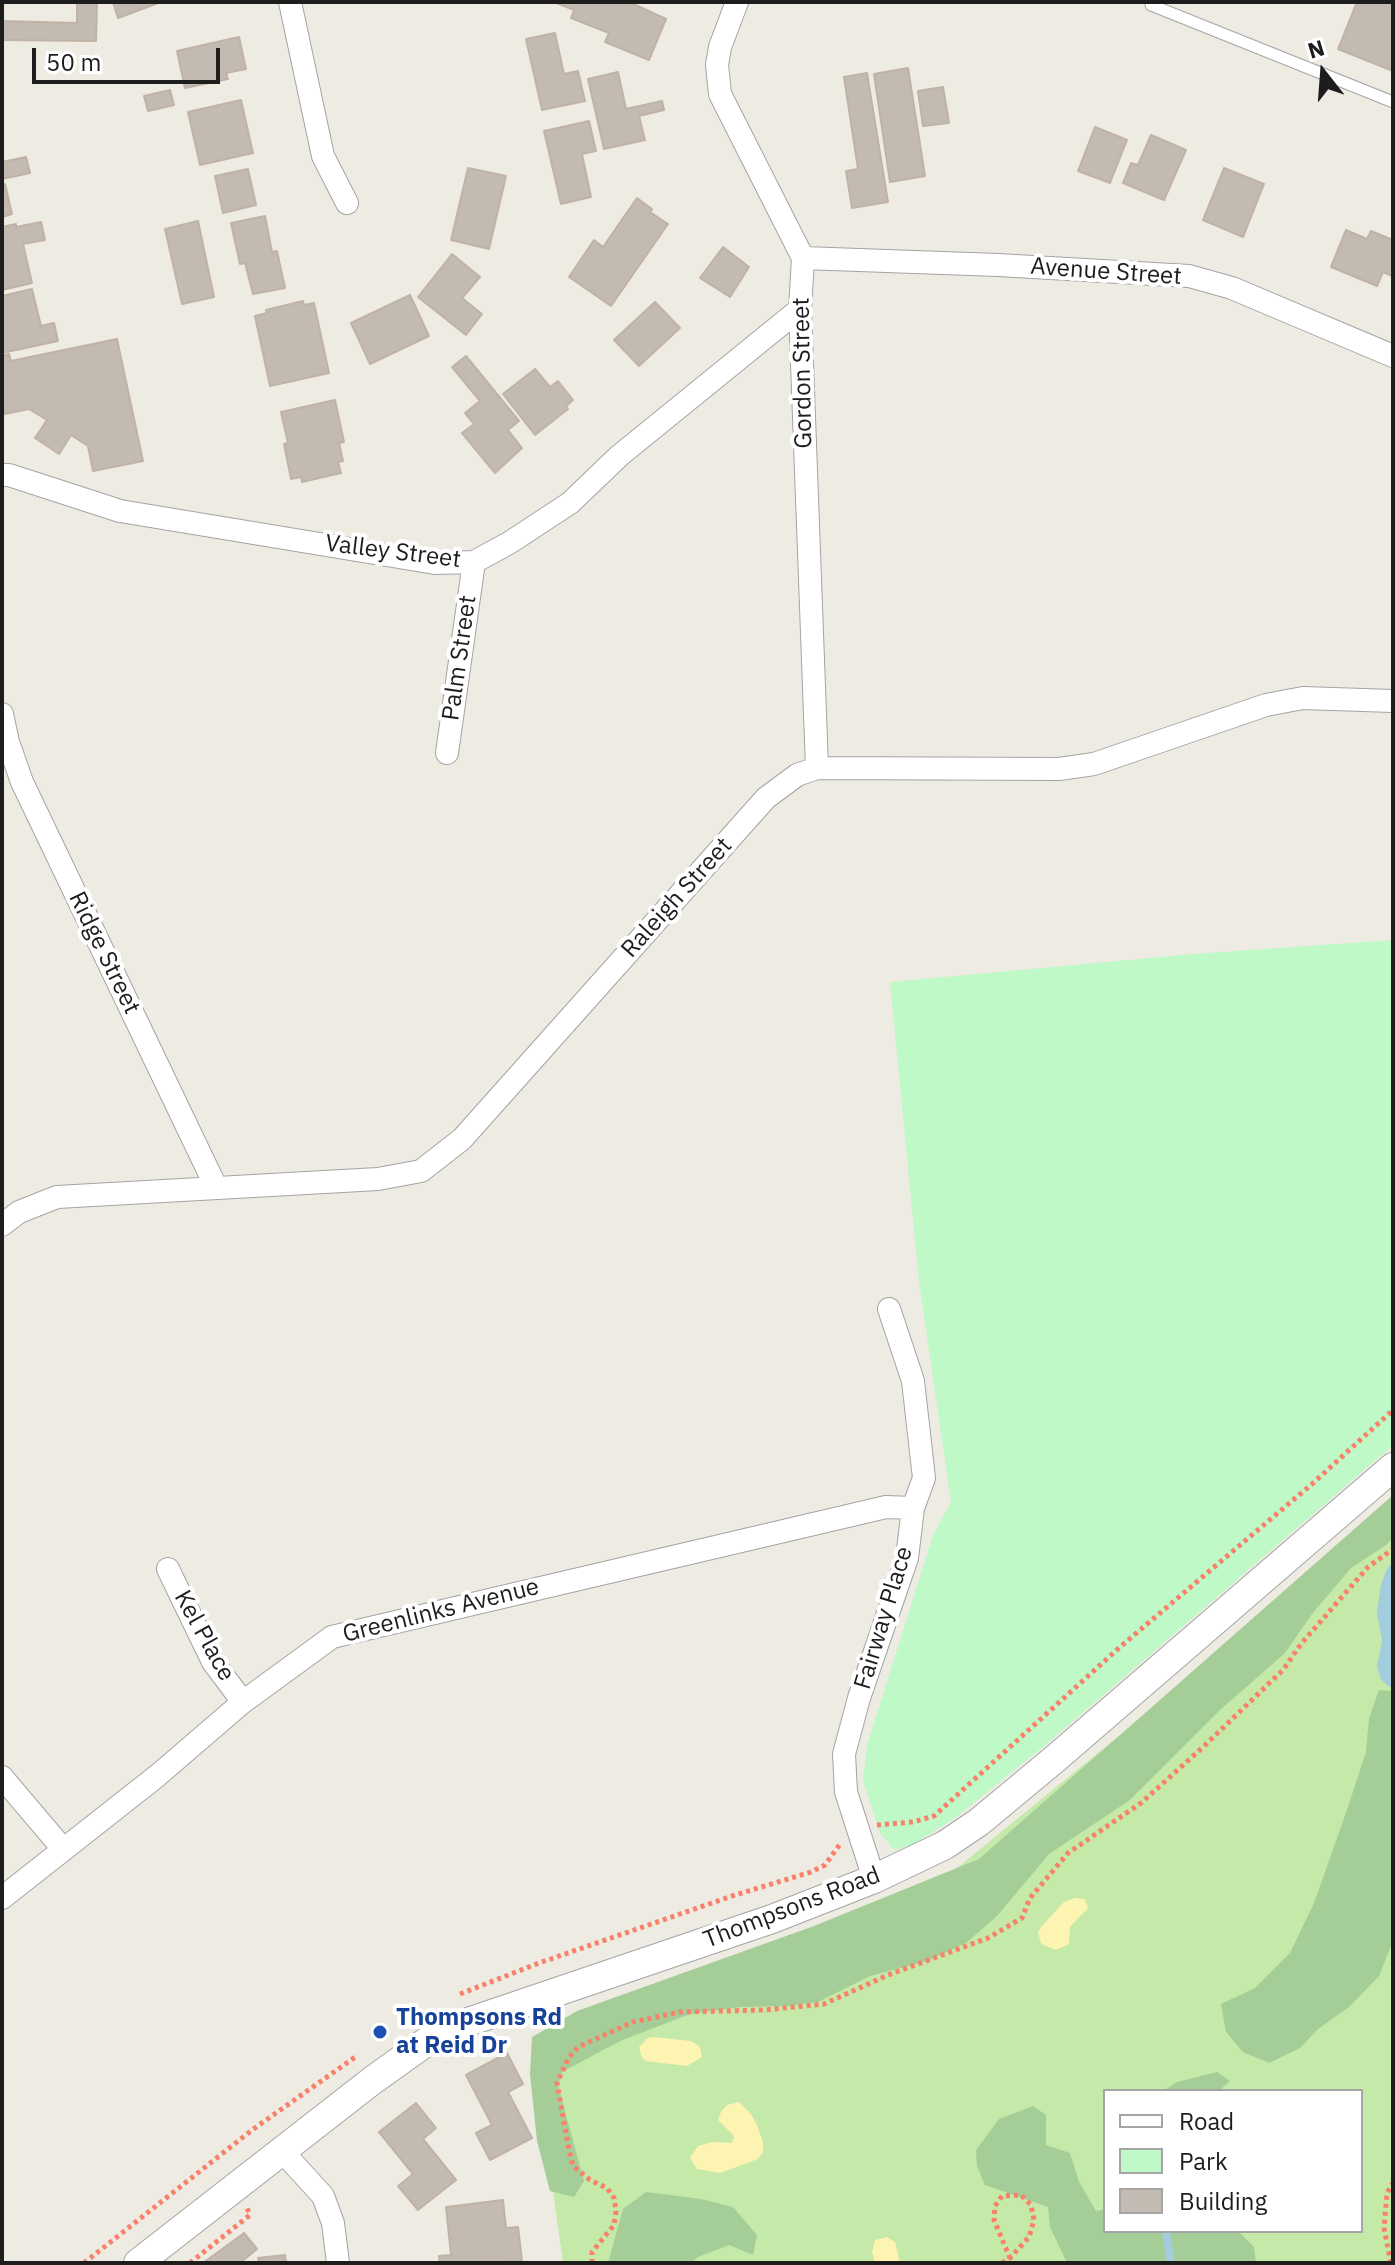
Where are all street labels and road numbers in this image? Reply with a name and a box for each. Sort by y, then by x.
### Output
street label: Avenue Street [1029,252,1183,292]
street label: Gordon Street [787,297,819,449]
street label: Valley Street [324,529,462,575]
street label: Palm Street [437,594,483,722]
street label: Raleigh Street [616,832,738,964]
street label: Ridge Street [62,887,146,1019]
street label: Fairway Place [849,1543,919,1693]
street label: Greenlinks Avenue [340,1573,542,1649]
street label: Kel Place [167,1586,241,1686]
street label: Thompsons Road [700,1861,884,1955]

